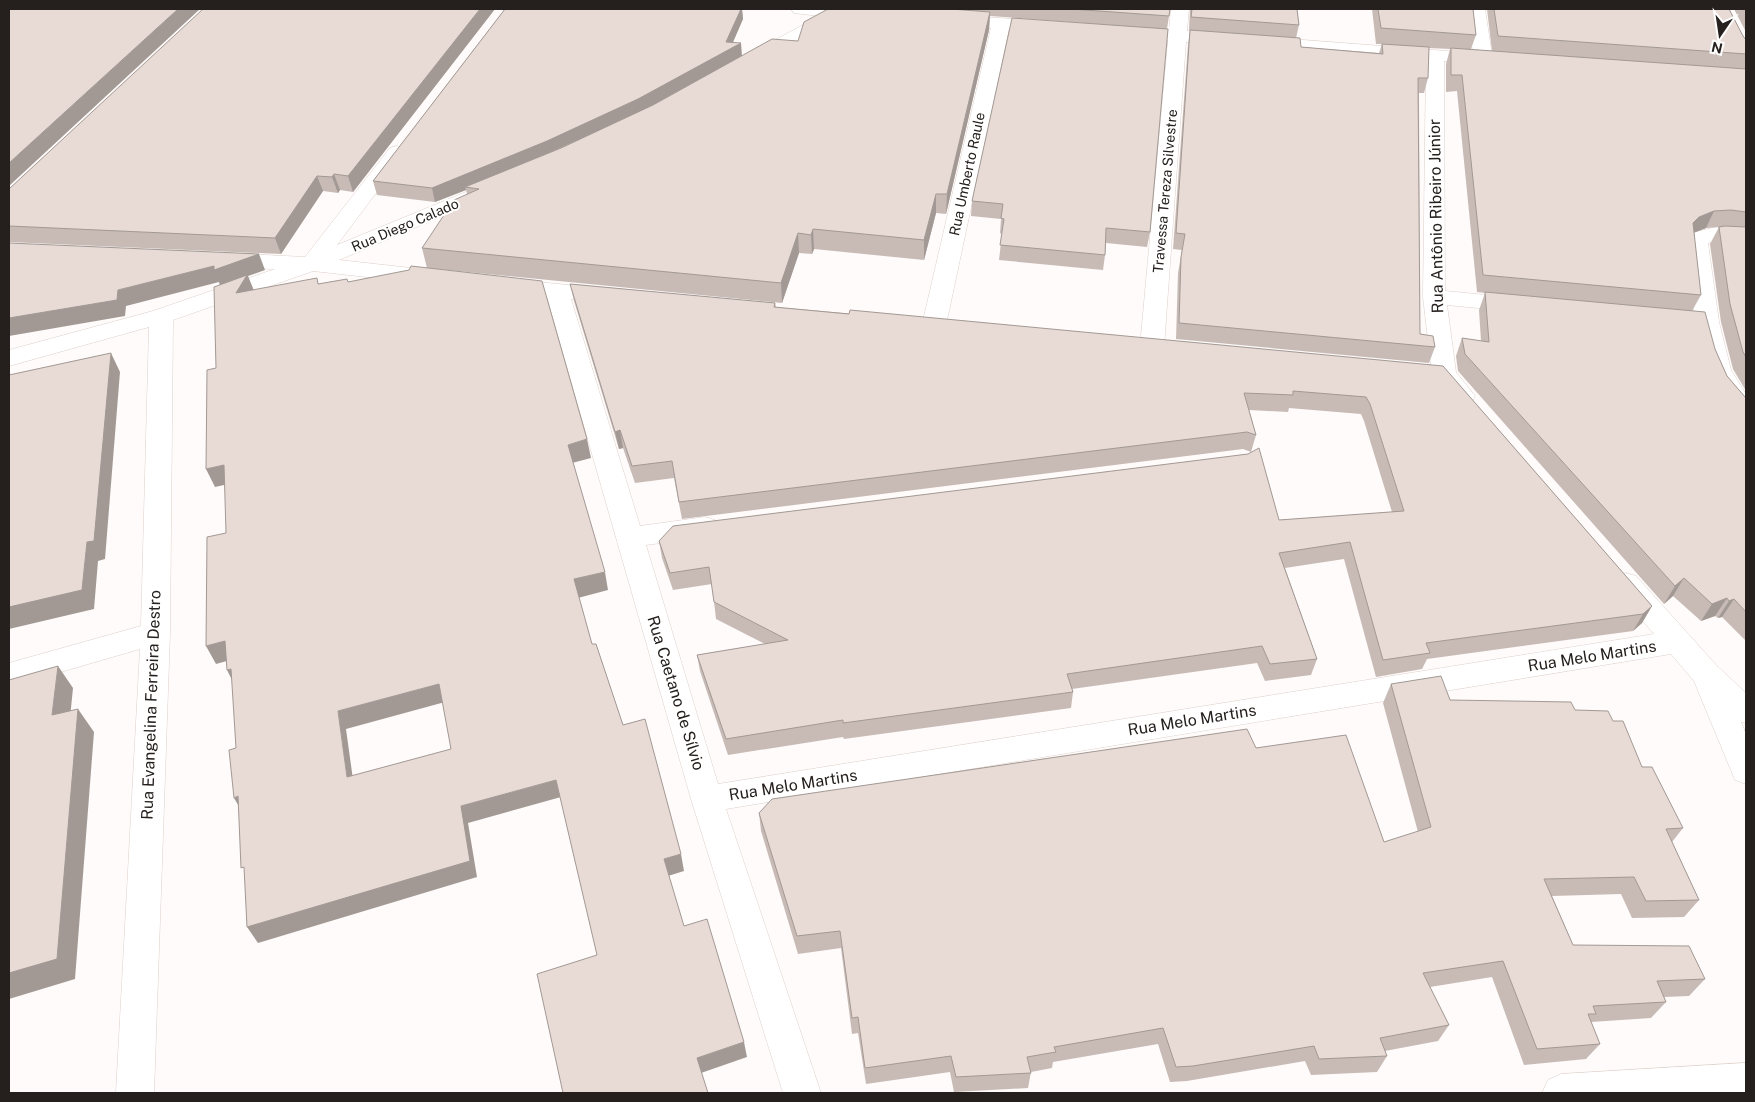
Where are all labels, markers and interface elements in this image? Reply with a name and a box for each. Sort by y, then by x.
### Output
north arrow [1695,10,1745,60]
text: N [1710,39,1724,57]
street label: Travessa Tereza Silvestre [1150,108,1180,274]
street label: Rua Umberto Raule [946,111,988,237]
street label: Rua Antônio Ribeiro Júnior [1425,119,1447,313]
street label: Rua Diego Calado [349,195,461,255]
street label: Rua Evangelina Ferreira Destro [137,590,165,820]
street label: Rua Caetano de Sílvio [643,613,709,773]
street label: Rua Melo Martins [1526,636,1658,676]
street label: Rua Melo Martins [1126,700,1258,740]
street label: Rua Melo Martins [727,765,859,805]

